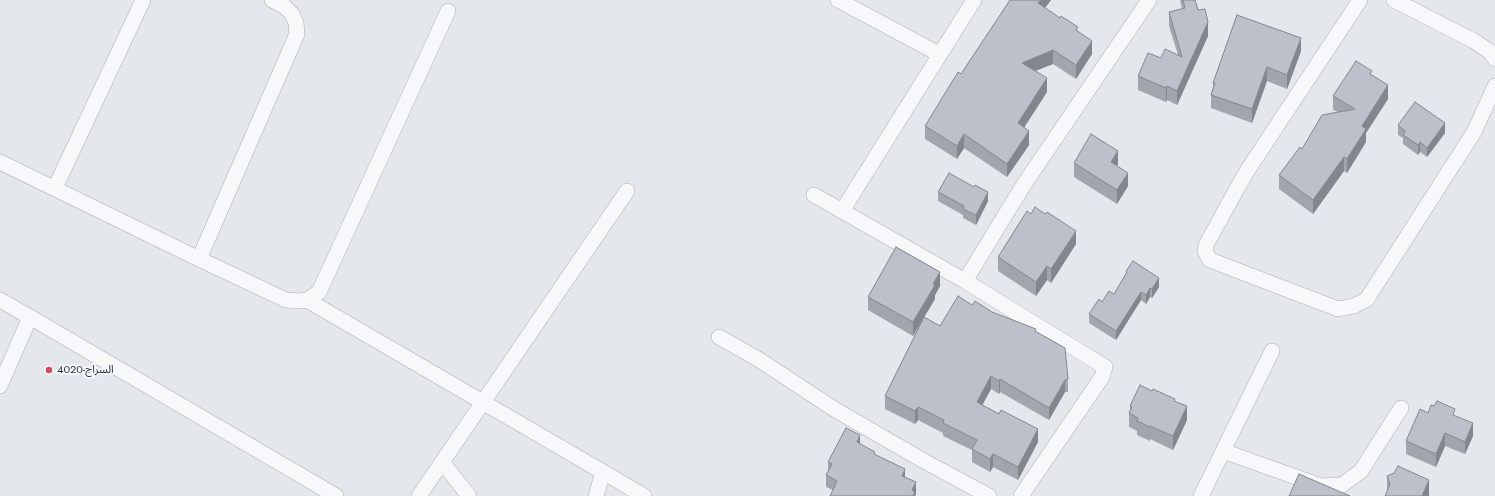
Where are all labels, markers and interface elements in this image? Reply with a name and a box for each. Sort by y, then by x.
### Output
place label: السراج-4020 [57,363,114,377]
marker: السراج-4020 [44,365,54,375]

